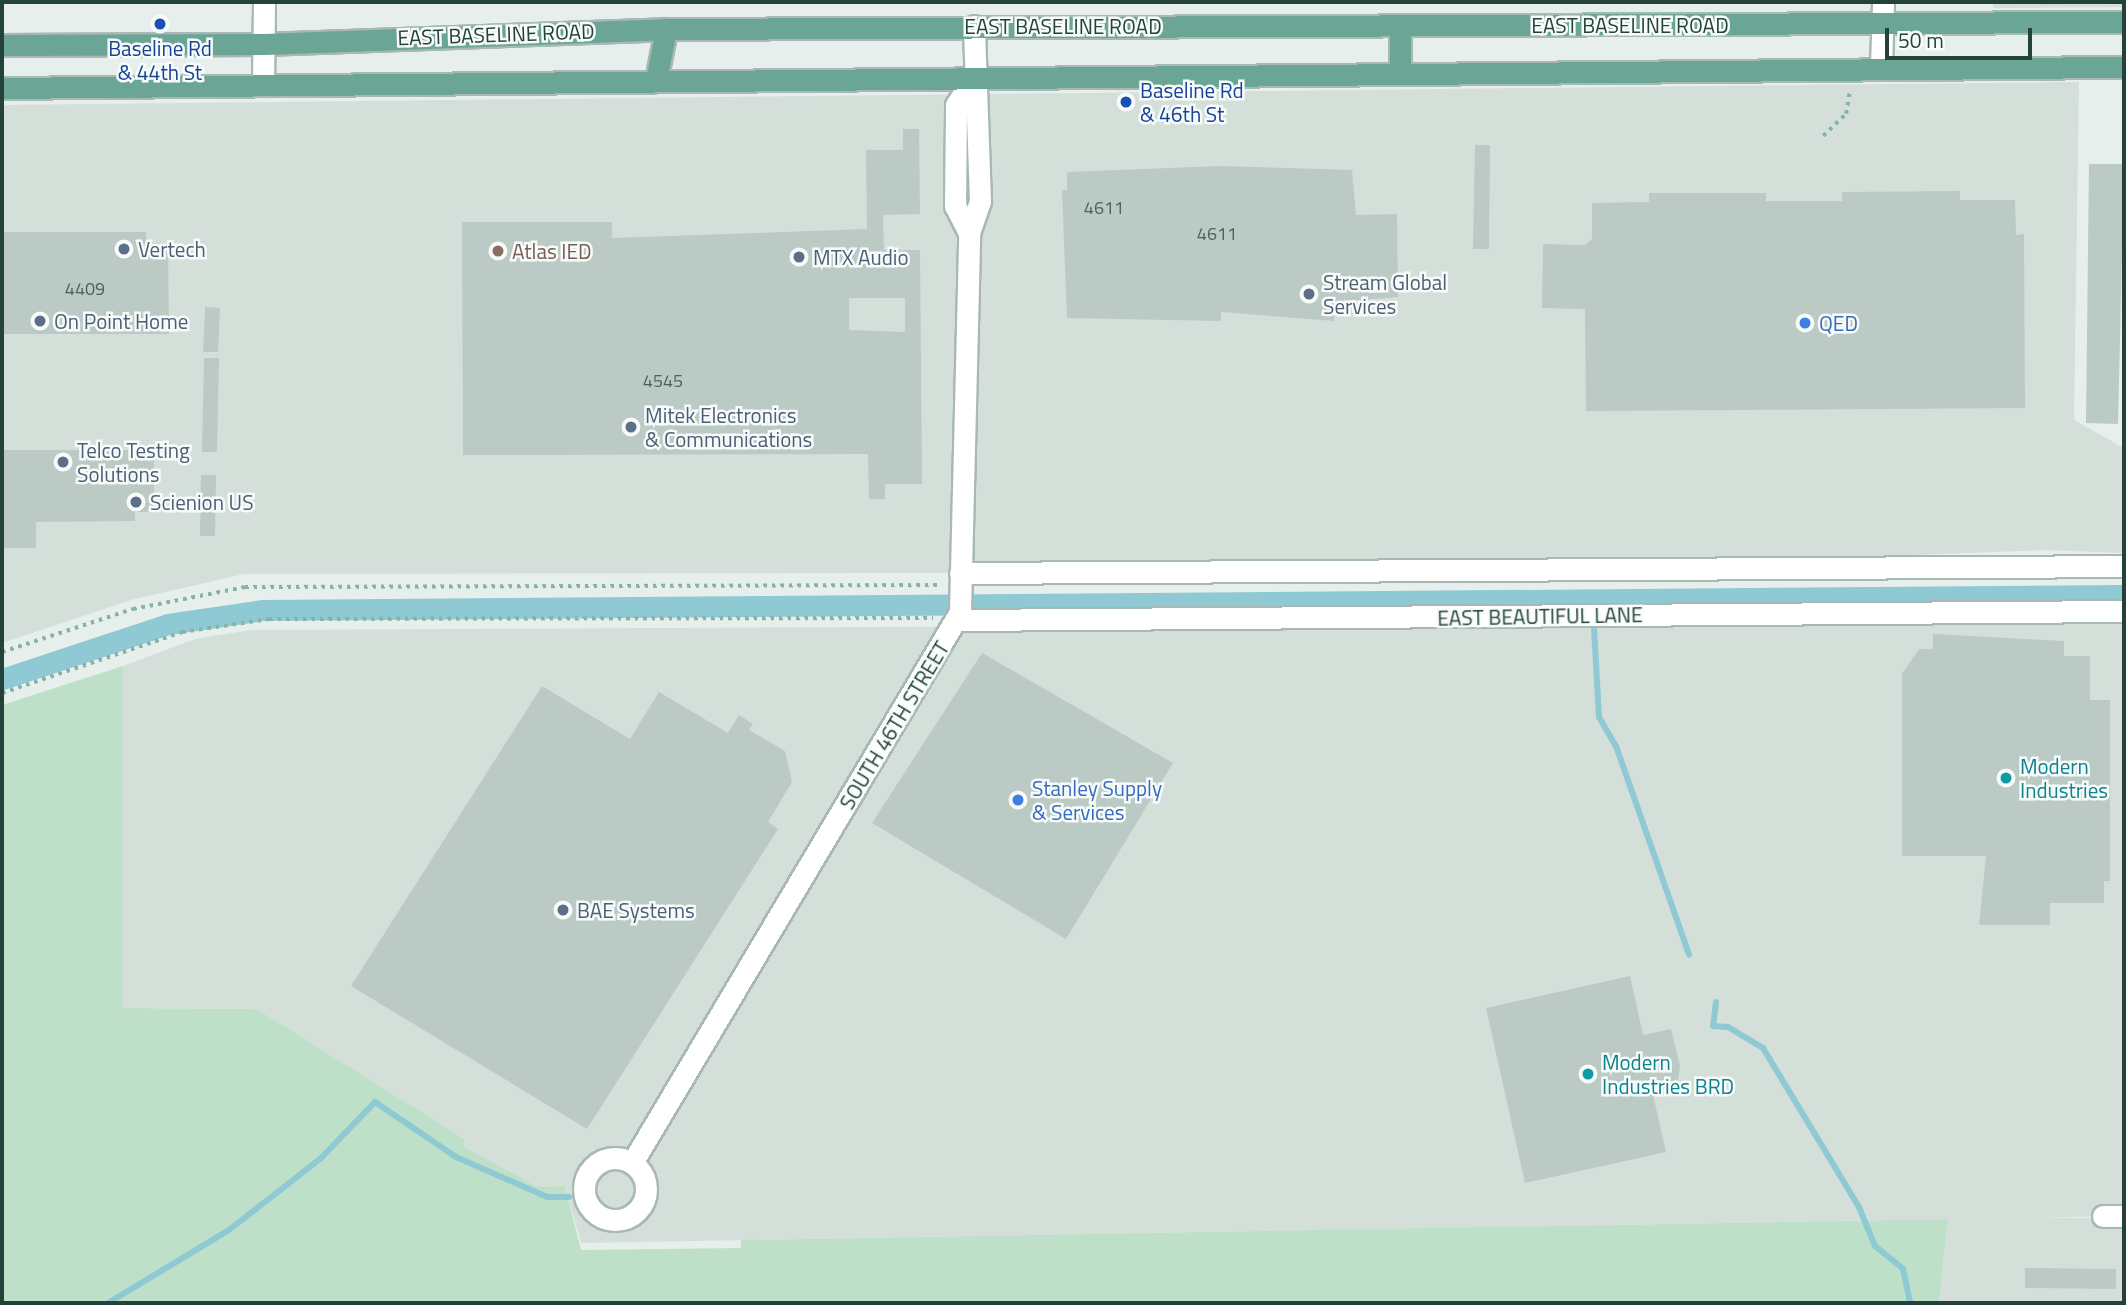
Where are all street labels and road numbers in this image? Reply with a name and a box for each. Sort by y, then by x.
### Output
street label: EAST BASELINE ROAD [1531,12,1729,38]
street label: EAST BASELINE ROAD [964,13,1162,39]
street label: EAST BASELINE ROAD [397,18,595,50]
street label: EAST BEAUTIFUL LANE [1437,602,1643,630]
street label: SOUTH 46TH STREET [834,636,954,814]

